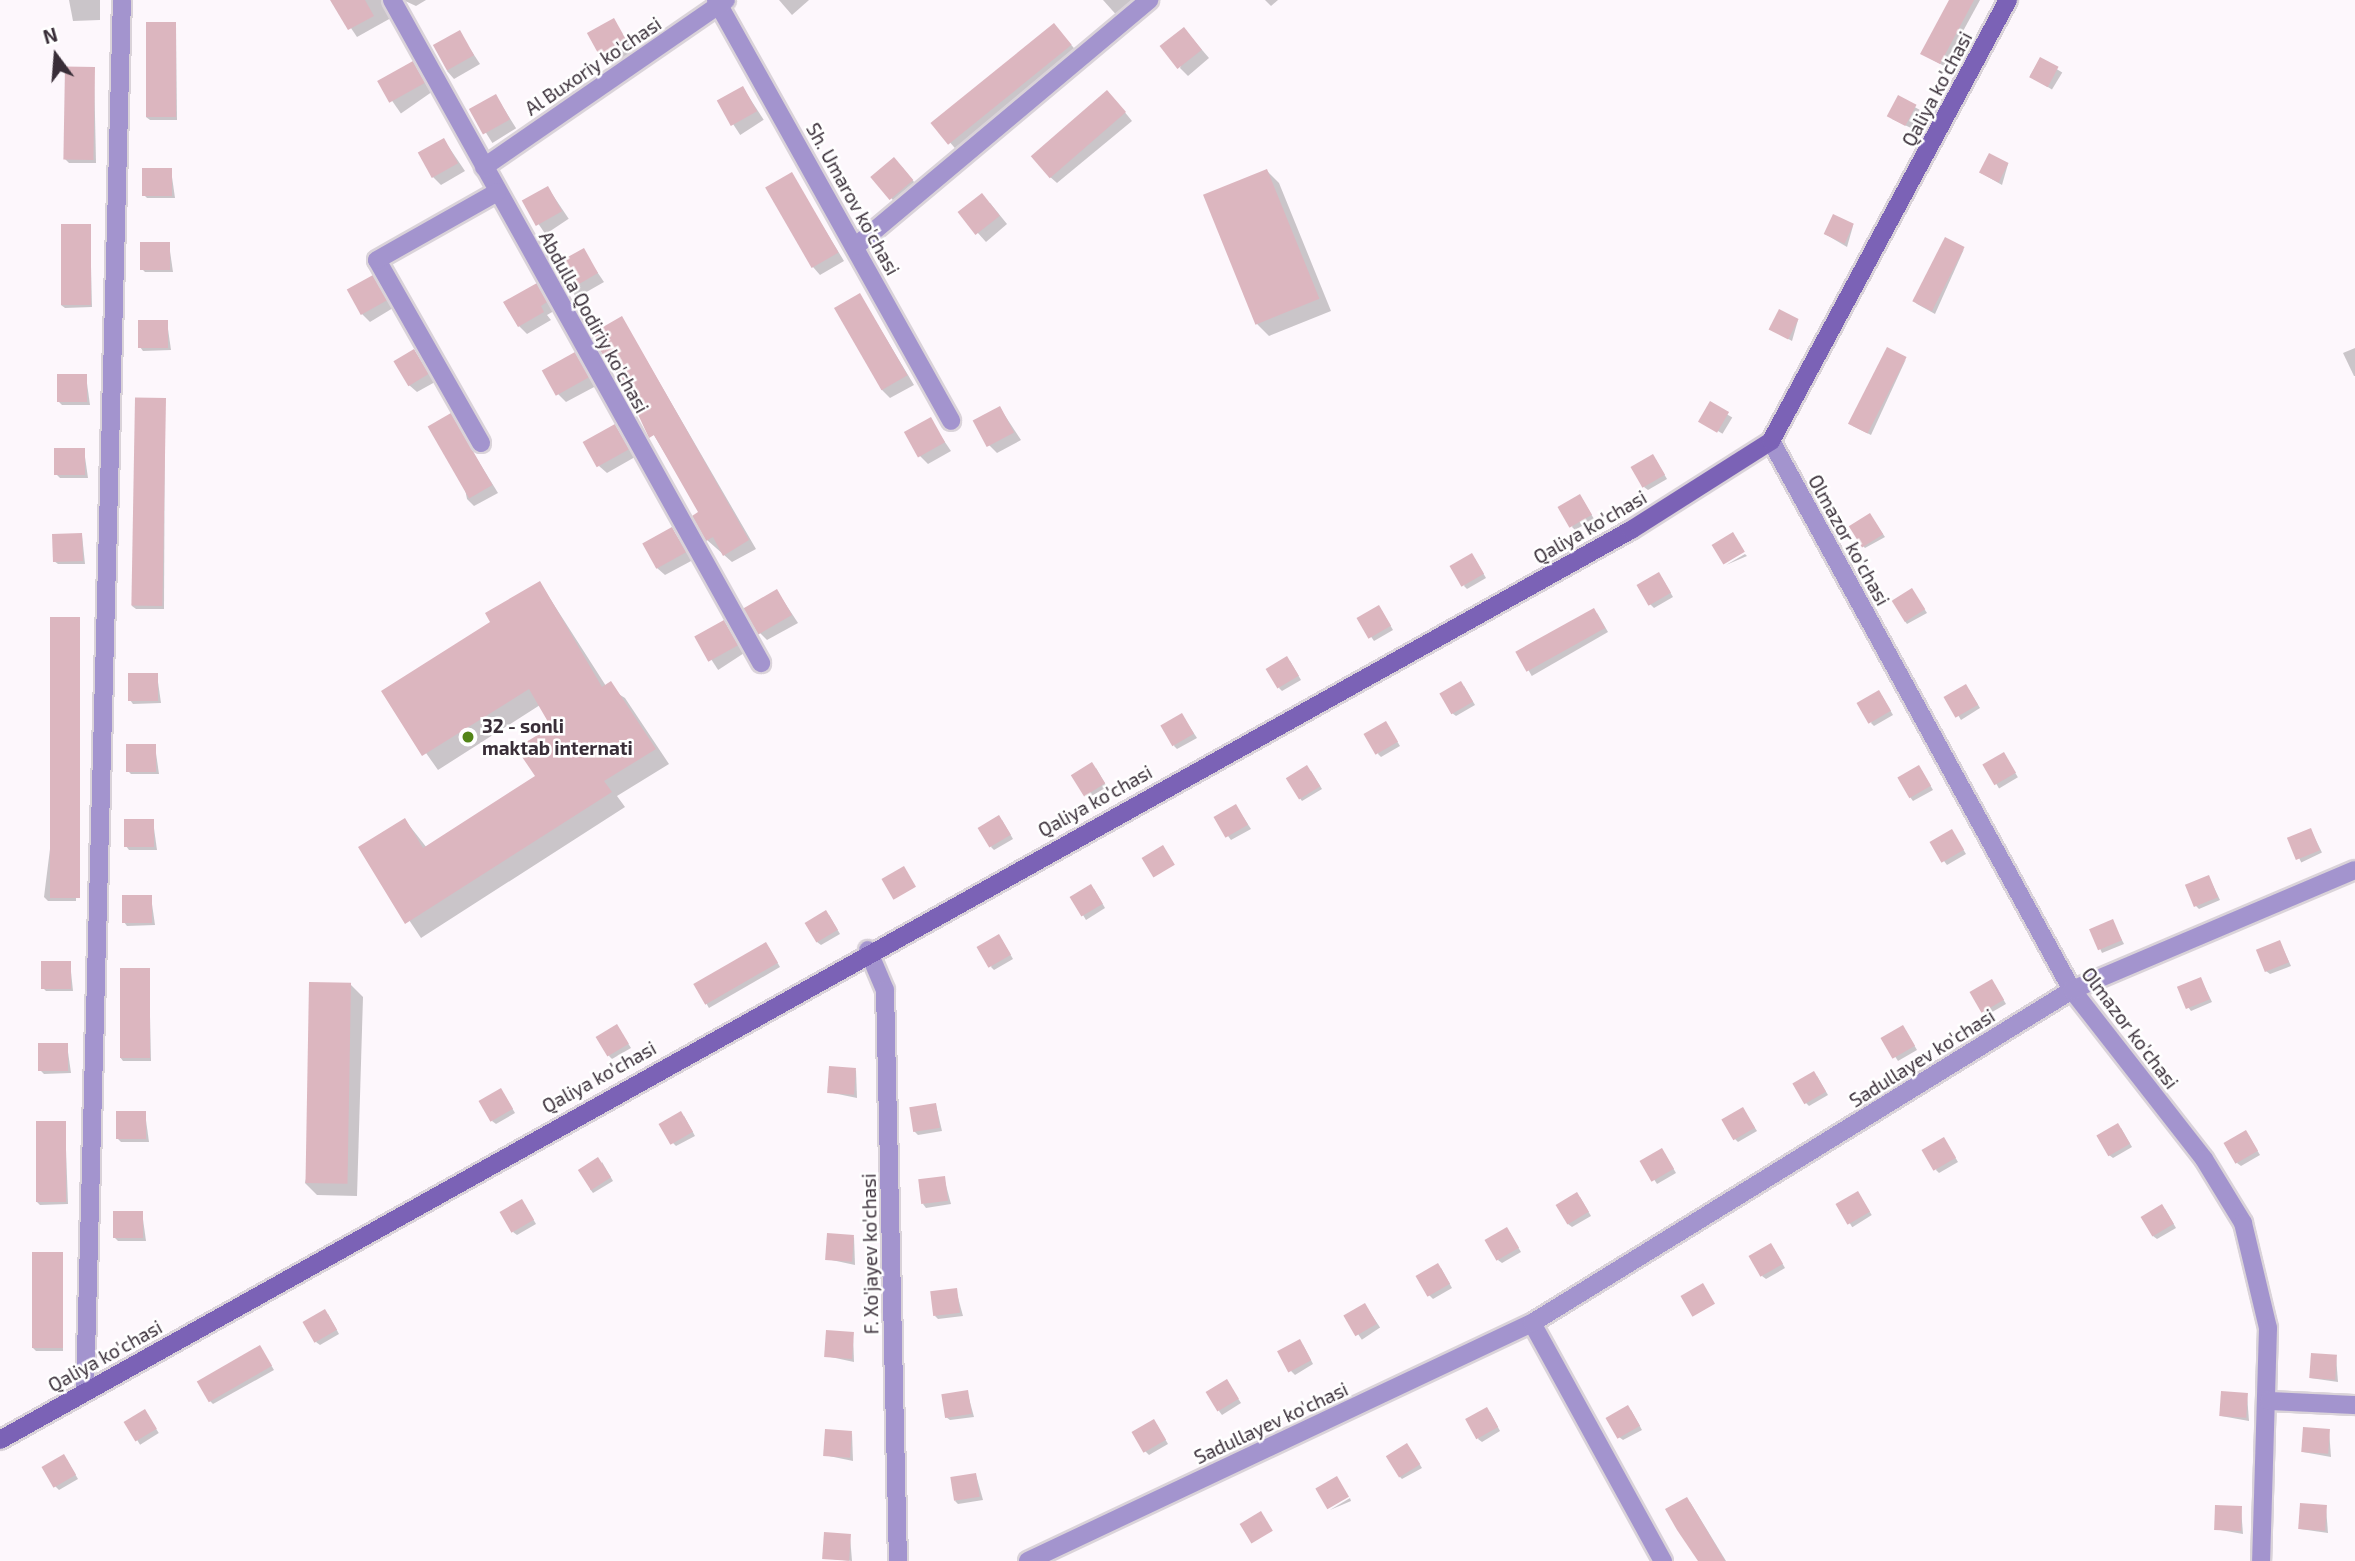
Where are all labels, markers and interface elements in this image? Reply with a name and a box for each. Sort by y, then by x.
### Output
street label: Al Buxoriy ko'chasi [520,12,666,120]
north arrow [21,21,91,91]
text: N [40,22,60,48]
street label: Qaliya ko'chasi [1897,28,1977,150]
street label: Sh. Umarov ko'chasi [802,119,904,279]
street label: Abdulla Qodiriy ko'chasi [534,227,654,417]
street label: Olmazor ko'chasi [1804,470,1894,610]
street label: Qaliya ko'chasi [1529,485,1651,569]
place label: 32 - sonli maktab internati [482,715,633,759]
marker: 32 - sonli maktab internati [460,729,476,745]
street label: Qaliya ko'chasi [1034,760,1156,842]
street label: Olmazor ko'chasi [2077,963,2183,1093]
street label: Sadullayev ko'chasi [1845,1004,1999,1112]
street label: Qaliya ko'chasi [538,1036,660,1118]
street label: F. Xo'jayev ko'chasi [857,1173,883,1335]
street label: Qaliya ko'chasi [44,1315,166,1397]
street label: Sadullayev ko'chasi [1190,1377,1352,1469]

